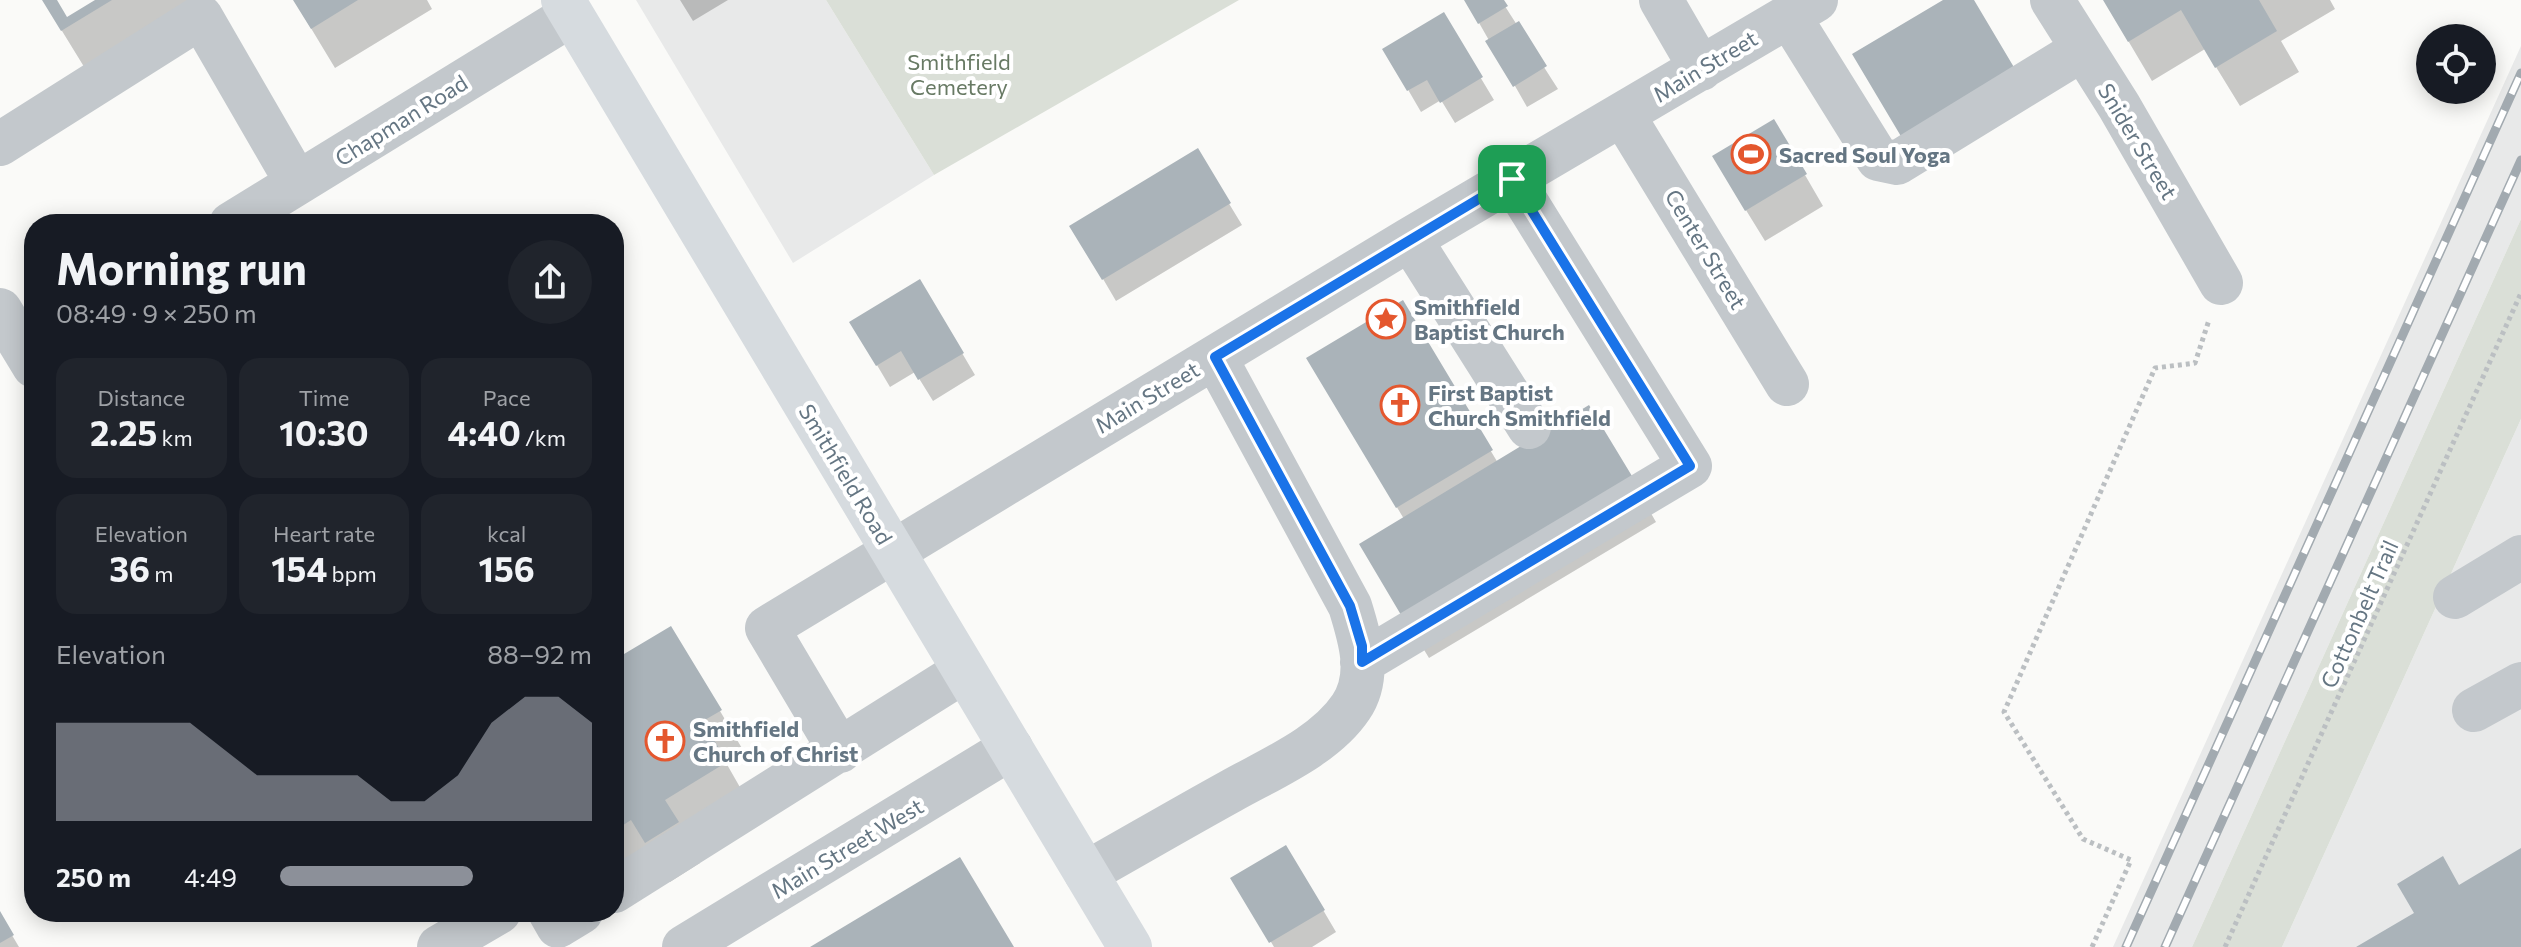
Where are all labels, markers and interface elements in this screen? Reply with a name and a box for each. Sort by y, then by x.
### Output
street label: Main Street [1648,24,1762,108]
map controls [2416,24,2496,104]
button: locate [2416,24,2496,104]
park label: Smithfield Cemetery [907,48,1011,100]
street label: Chapman Road [330,69,472,171]
street label: Snider Street [2093,78,2183,204]
sports icon: Sacred Soul Yoga [1730,133,1772,175]
place label: Sacred Soul Yoga [1779,141,1951,168]
pin [1478,145,1546,213]
icon: arrive [1490,157,1534,201]
street label: Center Street [1660,184,1752,314]
text: Morning run [56,240,307,294]
button: share [508,240,592,324]
place label: Smithfield Baptist Church [1414,293,1565,345]
text: 08:49 · 9 × 250 m [56,297,257,328]
place icon: Smithfield Baptist Church [1365,298,1407,340]
street label: Main Street [1090,355,1204,439]
place label: First Baptist Church Smithfield [1428,379,1611,431]
text: Distance [98,384,185,411]
text: Time [299,384,349,411]
text: Pace [483,384,531,411]
church icon: First Baptist Church Smithfield [1379,384,1421,426]
street label: Smithfield Road [793,399,899,549]
text: 2.25 [90,411,157,453]
text: 10:30 [279,411,369,453]
text: 4:40 [447,411,521,453]
text: km [157,424,193,451]
text: /km [521,424,566,451]
text: Elevation [95,520,188,547]
text: Heart rate [273,520,375,547]
text: kcal [487,520,526,547]
street label: Cottonbelt Trail [2314,536,2404,692]
text: 36 [109,547,150,589]
text: 154 [271,547,327,589]
text: 156 [479,547,535,589]
text: m [150,560,173,587]
text: bpm [327,560,377,587]
text: Elevation [56,638,166,669]
text: 88–92 m [487,638,592,669]
place label: Smithfield Church of Christ [693,715,858,767]
church icon: Smithfield Church of Christ [644,720,686,762]
street label: Main Street West [766,792,928,904]
text: 250 m [56,861,131,892]
text: 4:49 [184,861,237,892]

